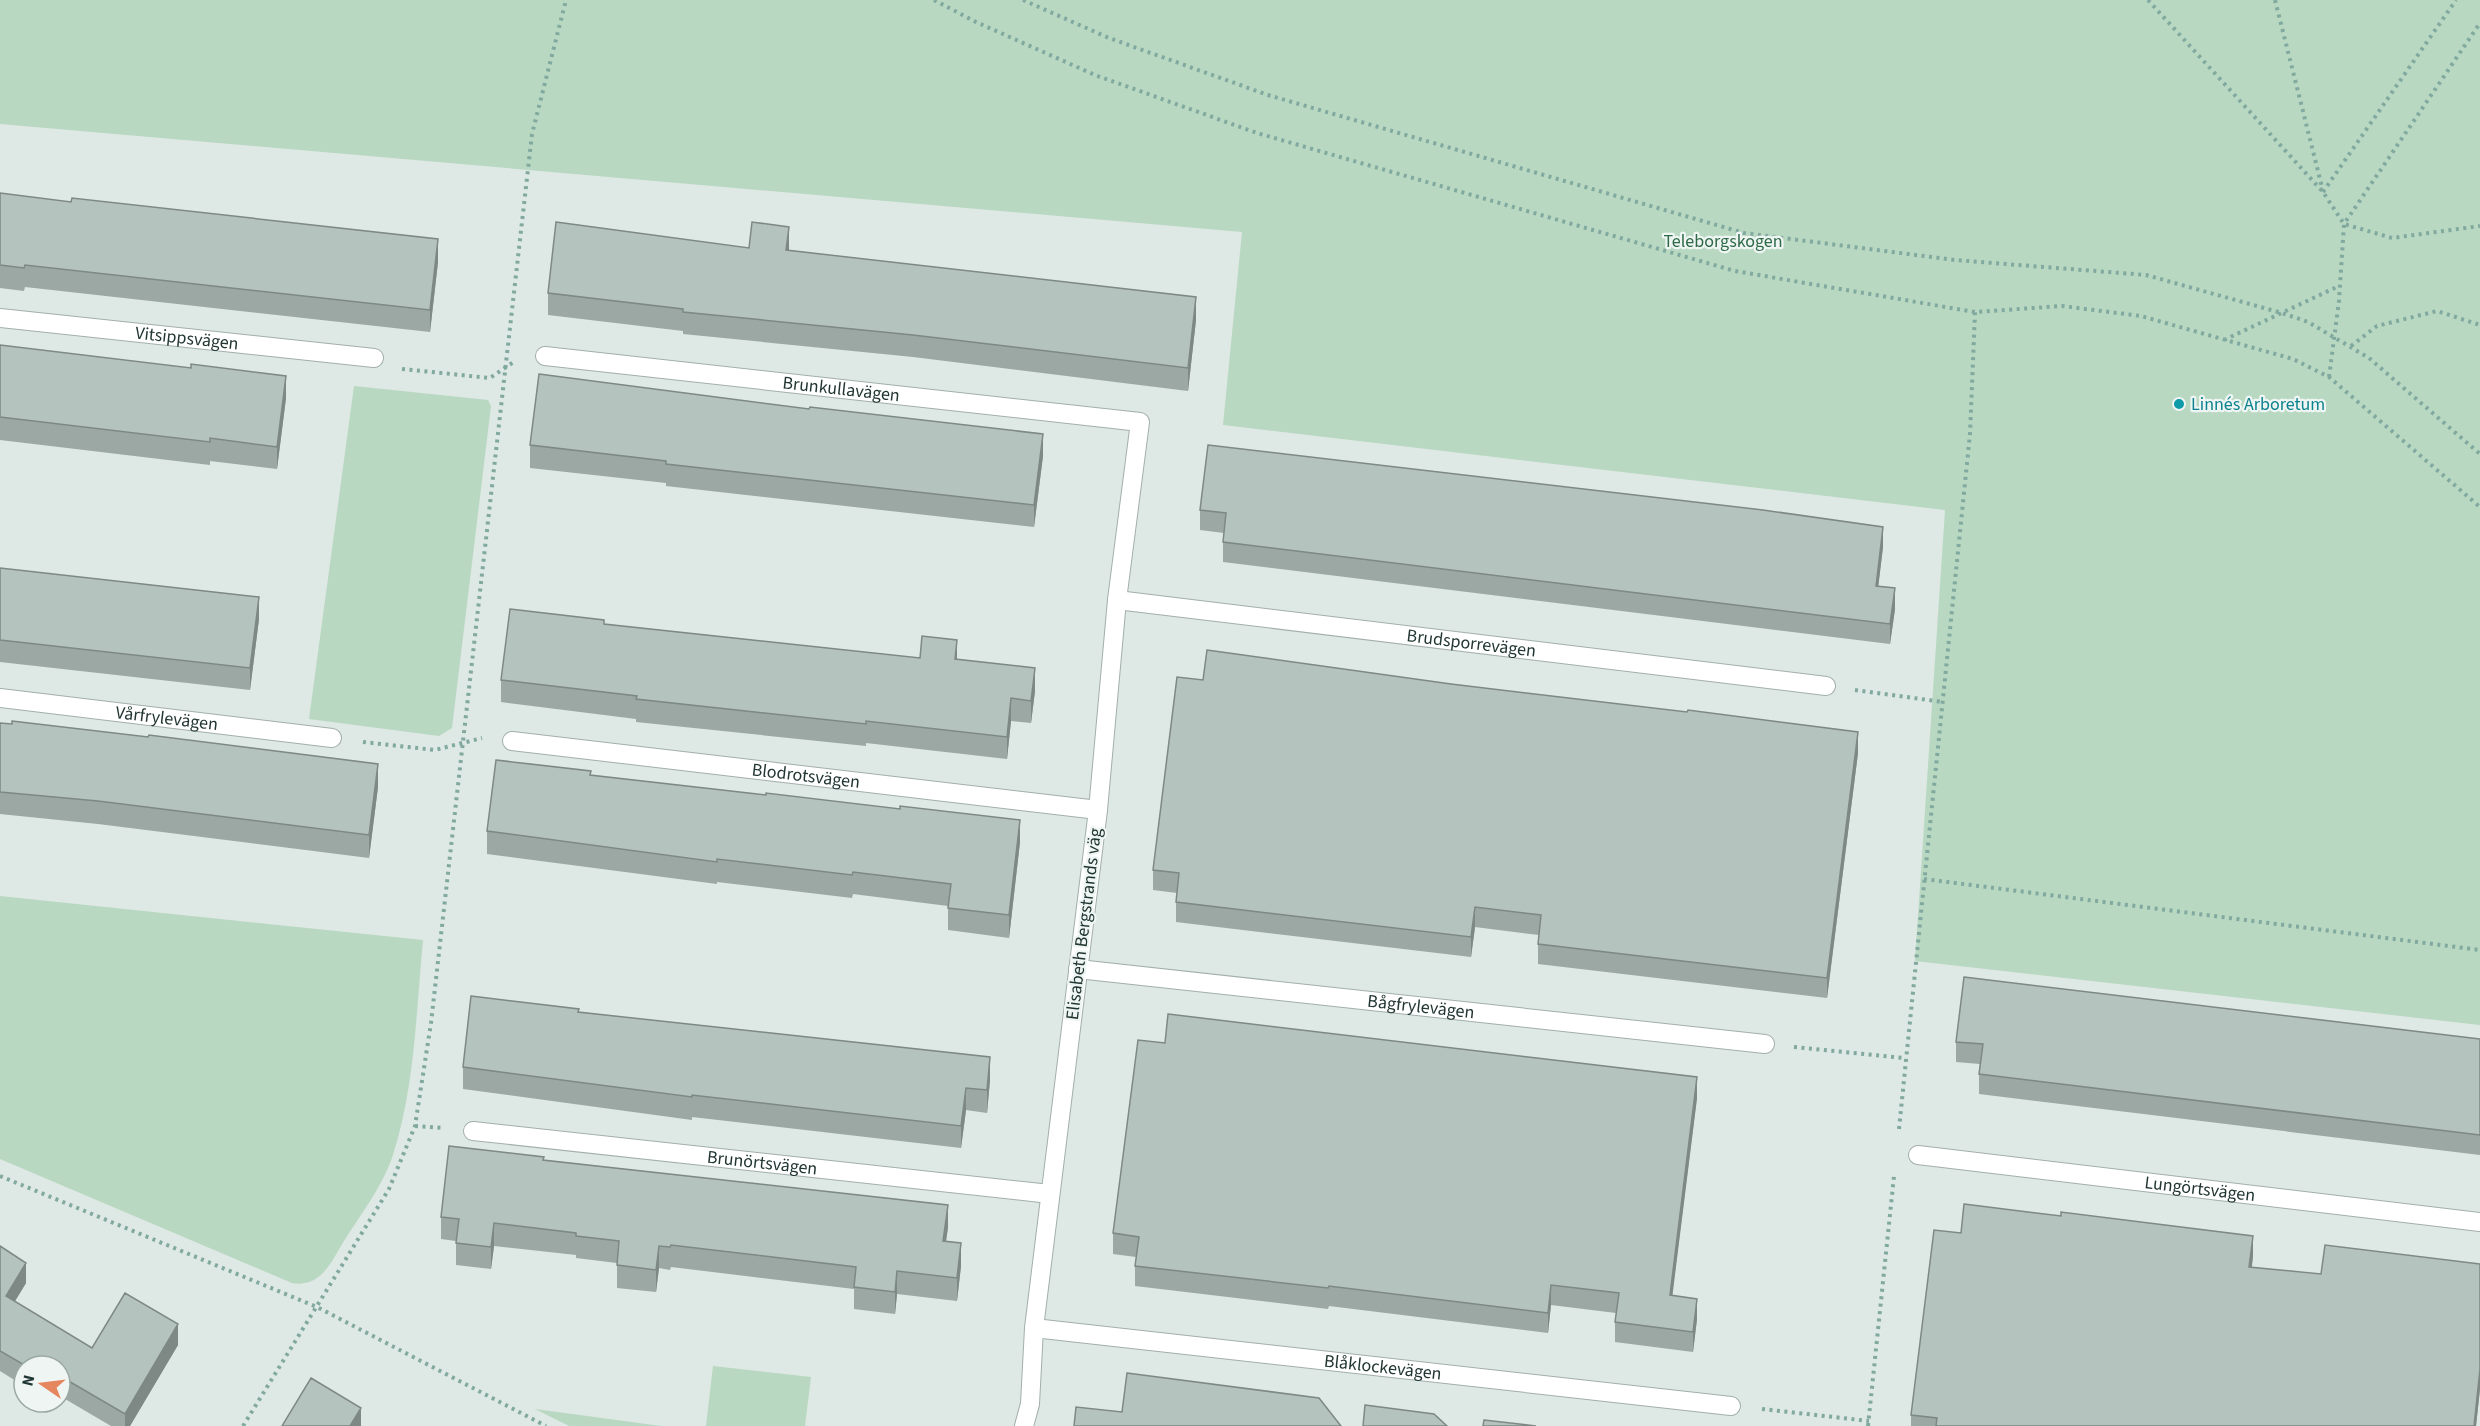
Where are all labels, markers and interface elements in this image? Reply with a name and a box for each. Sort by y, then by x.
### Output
park label: Teleborgskogen [1663,229,1783,254]
street label: Vitsippsvägen [134,320,240,356]
street label: Brunkullavägen [781,370,901,408]
place label: Linnés Arboretum [2191,392,2325,417]
marker: Linnés Arboretum [2172,397,2186,411]
street label: Brudsporrevägen [1405,623,1537,663]
street label: Vårfrylevägen [114,700,219,737]
street label: Blodrotsvägen [751,757,861,794]
street label: Elisabeth Bergstrands väg [1060,827,1108,1021]
street label: Bågfrylevägen [1366,988,1476,1025]
street label: Brunörtsvägen [706,1144,819,1181]
street label: Lungörtsvägen [2143,1170,2257,1208]
street label: Blåklockevägen [1323,1348,1443,1386]
north arrow [12,1354,72,1414]
text: N [16,1373,40,1388]

